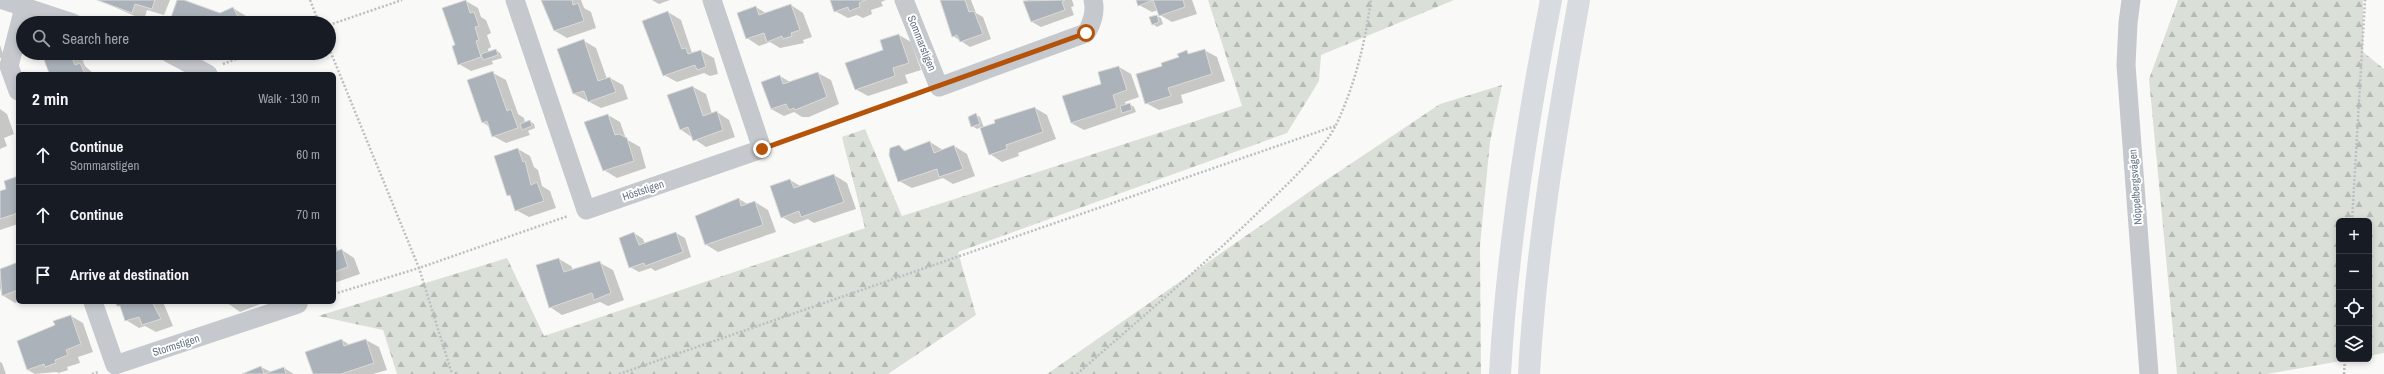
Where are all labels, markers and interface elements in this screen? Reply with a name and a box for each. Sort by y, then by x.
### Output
street label: Sommarstigen [905,13,939,73]
search box [16,16,336,60]
route start [1077,24,1095,42]
icon: search [30,27,52,49]
text: Search here [62,28,129,49]
text: 2 min [32,87,68,110]
text: Walk · 130 m [258,90,320,107]
text: Continue [70,136,123,157]
route end [753,140,771,158]
icon: ahead [32,144,54,166]
text: 60 m [296,146,320,163]
street label: Nöppelbergsvägen [2125,149,2145,225]
text: Sommarstigen [70,157,139,174]
street label: Höststigen [620,176,666,204]
icon: ahead [32,204,54,226]
text: Continue [70,204,123,225]
text: 70 m [296,206,320,223]
map controls [2336,218,2372,362]
button: + [2336,218,2372,254]
button: − [2336,254,2372,290]
icon: arrive [32,264,54,286]
text: Arrive at destination [70,264,189,285]
button: locate [2336,290,2372,326]
button: layers [2336,326,2372,362]
street label: Stormstigen [151,331,201,359]

